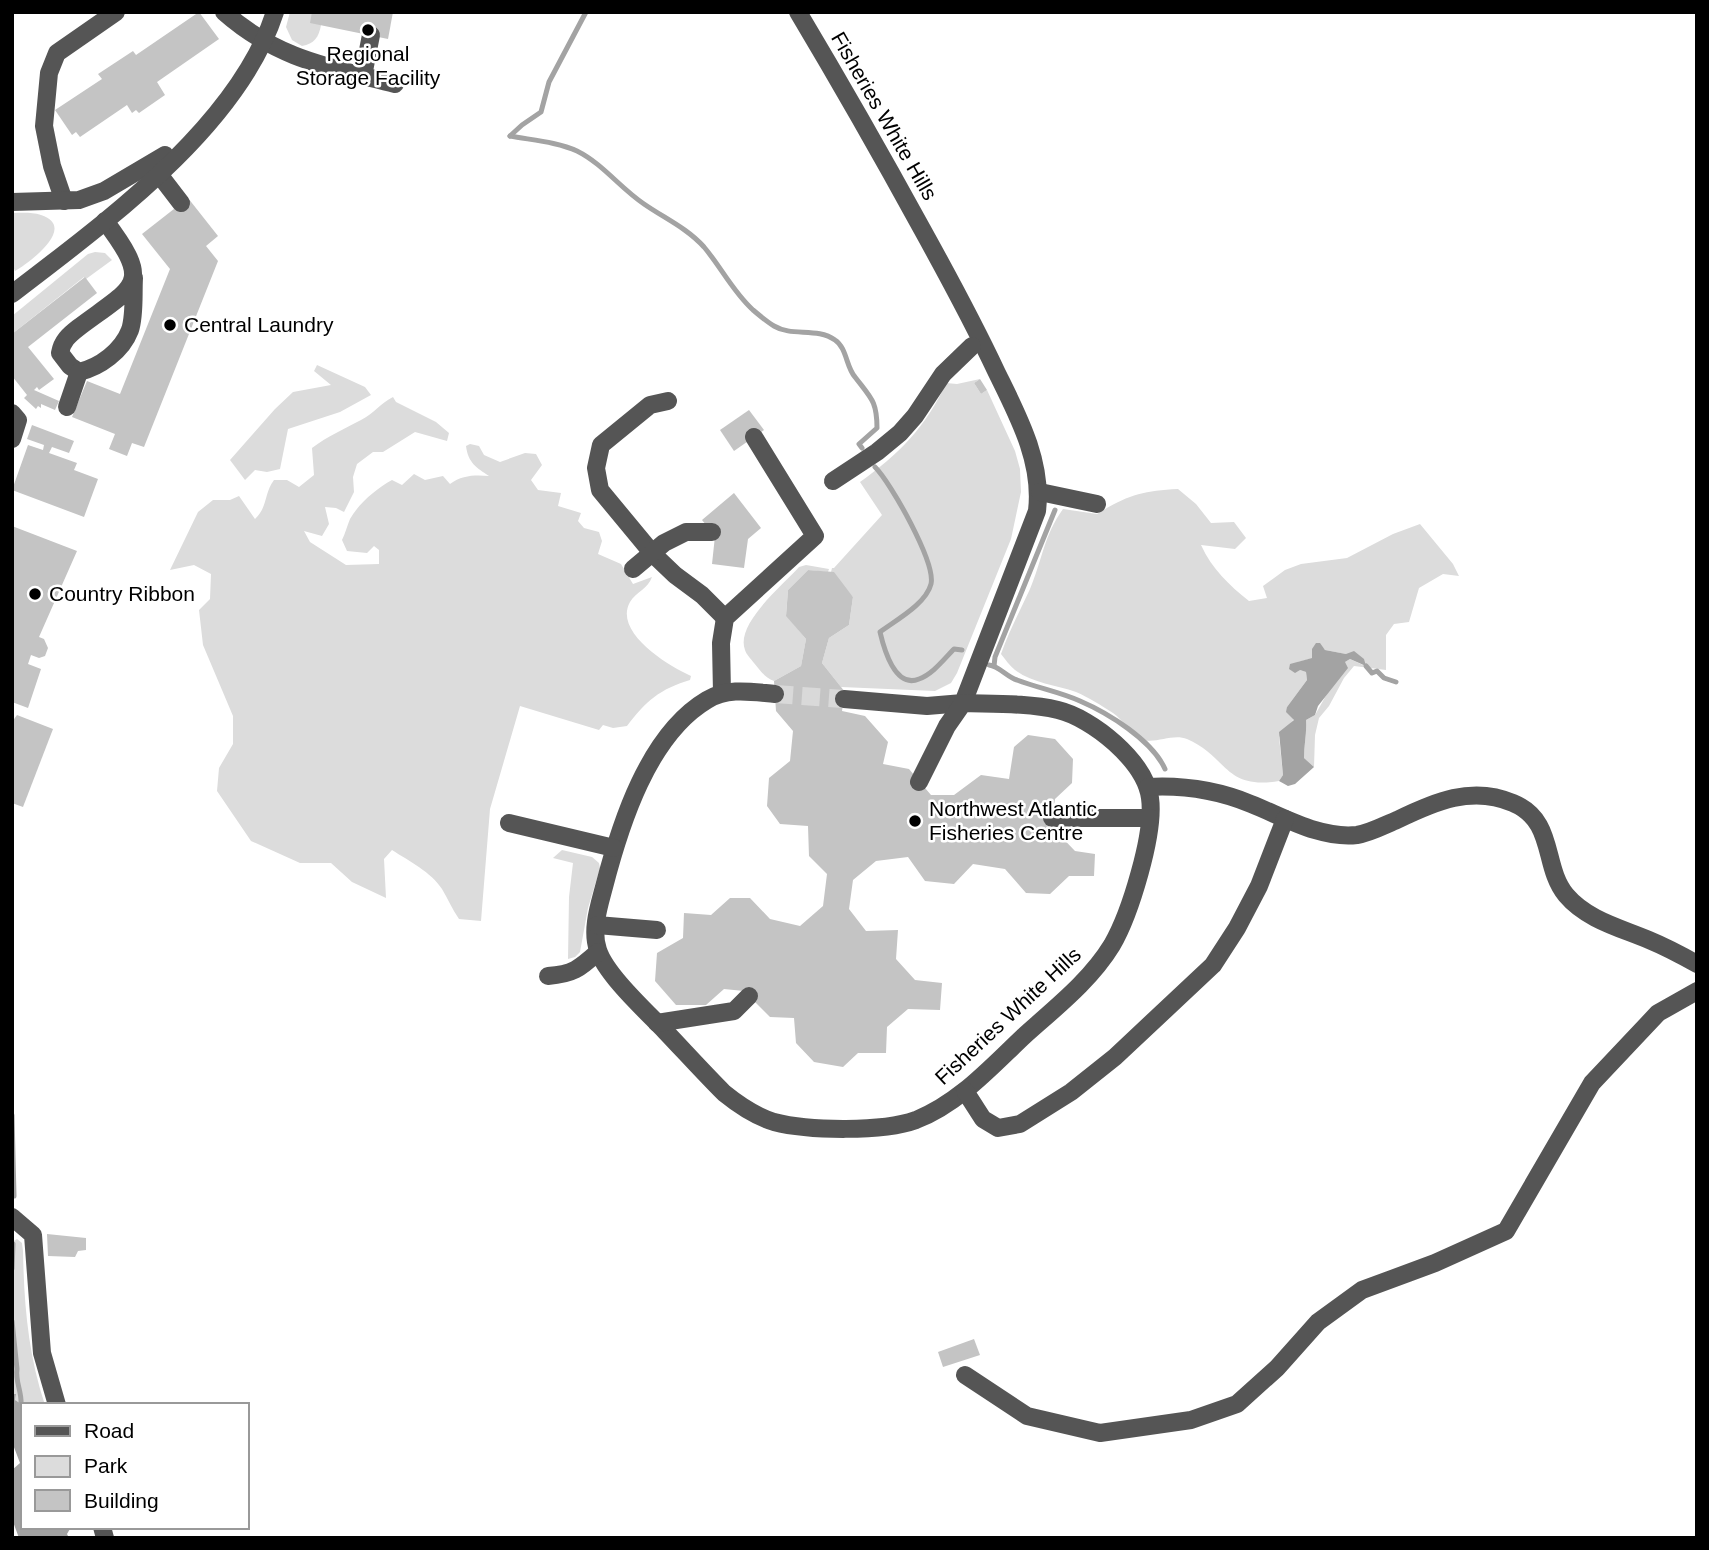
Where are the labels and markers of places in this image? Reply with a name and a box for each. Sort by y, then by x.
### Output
marker: Regional Storage Facility [360,22,376,38]
place label: Regional Storage Facility [296,42,441,89]
place label: Central Laundry [184,313,334,336]
marker: Central Laundry [162,317,178,333]
place label: Country Ribbon [49,582,195,605]
marker: Country Ribbon [27,586,43,602]
place label: Northwest Atlantic Fisheries Centre [929,797,1097,844]
marker: Northwest Atlantic Fisheries Centre [907,813,923,829]

